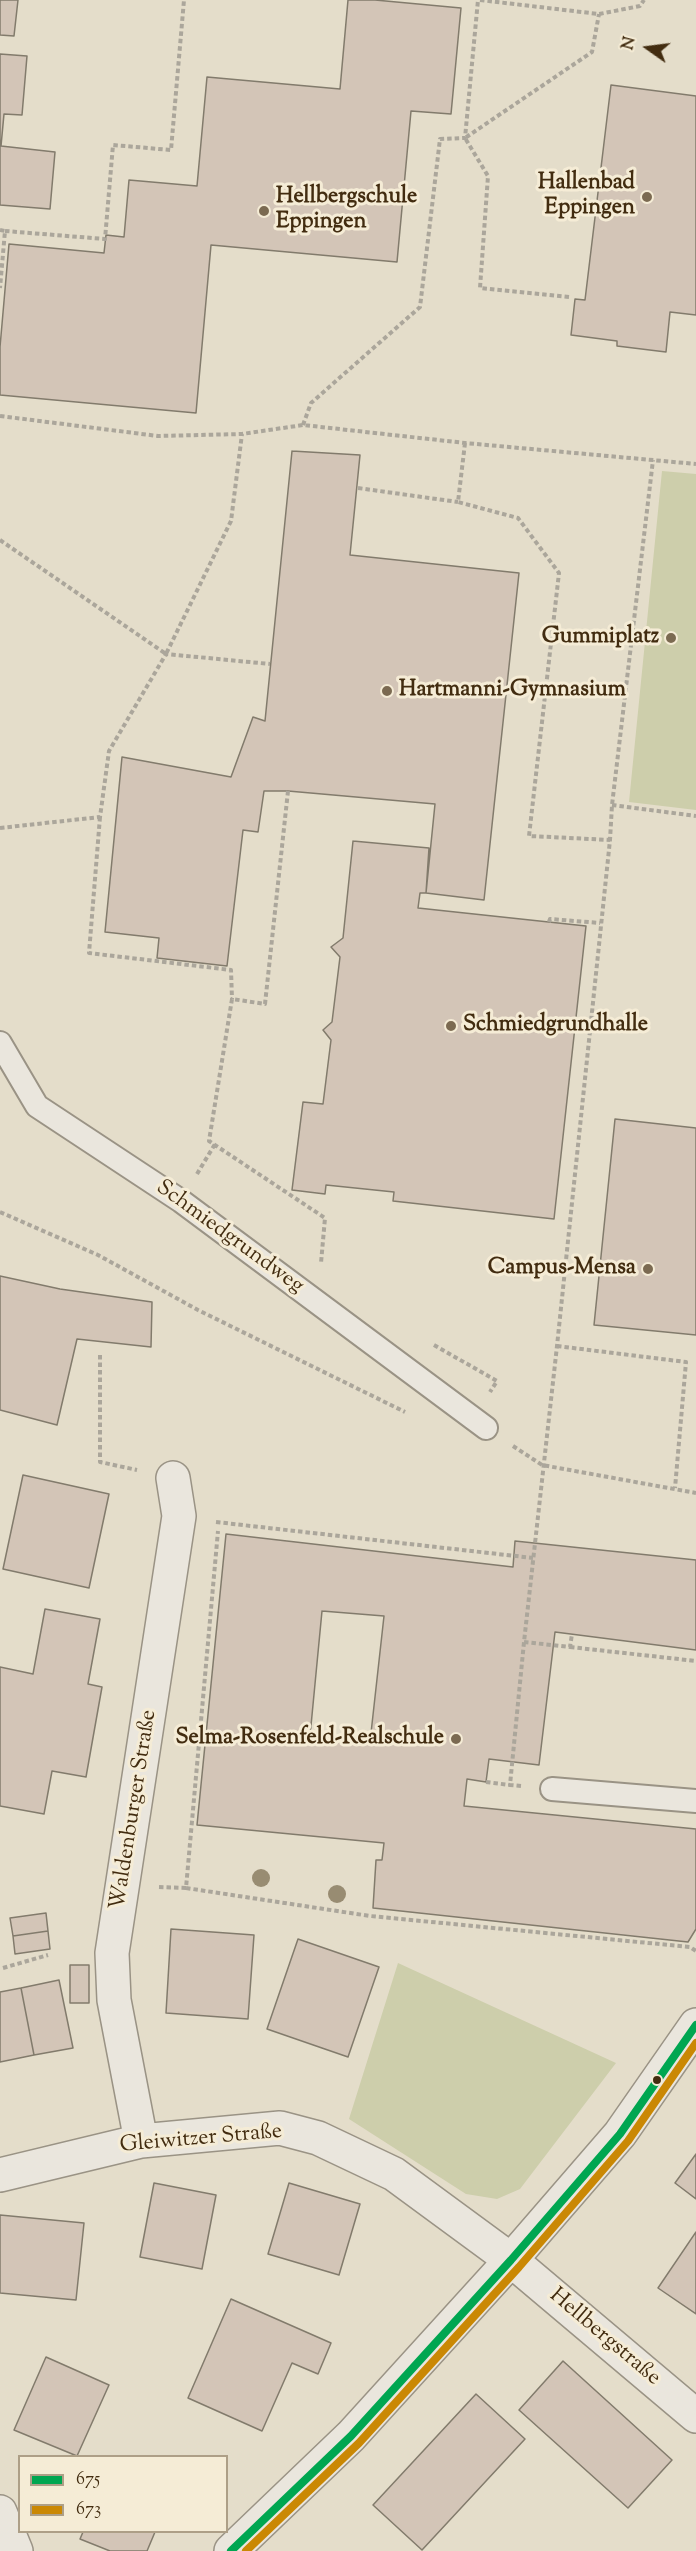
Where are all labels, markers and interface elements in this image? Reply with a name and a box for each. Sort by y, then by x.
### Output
north arrow [618,18,678,78]
text: N [617,35,643,53]
place label: Hallenbad Eppingen [538,171,635,222]
place label: Hellbergschule Eppingen [276,185,417,236]
marker: Hallenbad Eppingen [640,190,654,204]
marker: Hellbergschule Eppingen [257,204,271,218]
place label: Gummiplatz [542,625,659,651]
marker: Gummiplatz [664,631,678,645]
place label: Hartmanni-Gymnasium [399,678,626,704]
marker: Hartmanni-Gymnasium [380,684,394,698]
place label: Schmiedgrundhalle [463,1013,648,1039]
marker: Schmiedgrundhalle [444,1019,458,1033]
street label: Schmiedgrundweg [150,1176,308,1300]
place label: Campus-Mensa [488,1256,636,1282]
marker: Campus-Mensa [641,1262,655,1276]
street label: Waldenburger Straße [106,1708,164,1912]
place label: Selma-Rosenfeld-Realschule [175,1726,444,1752]
marker: Selma-Rosenfeld-Realschule [449,1732,463,1746]
unlabelled marker [651,2074,663,2086]
street label: Gleiwitzer Straße [119,2120,283,2160]
street label: Hellbergstraße [543,2284,665,2392]
legend [18,2455,228,2533]
text: 675 [76,2467,100,2493]
text: 673 [76,2497,101,2523]

